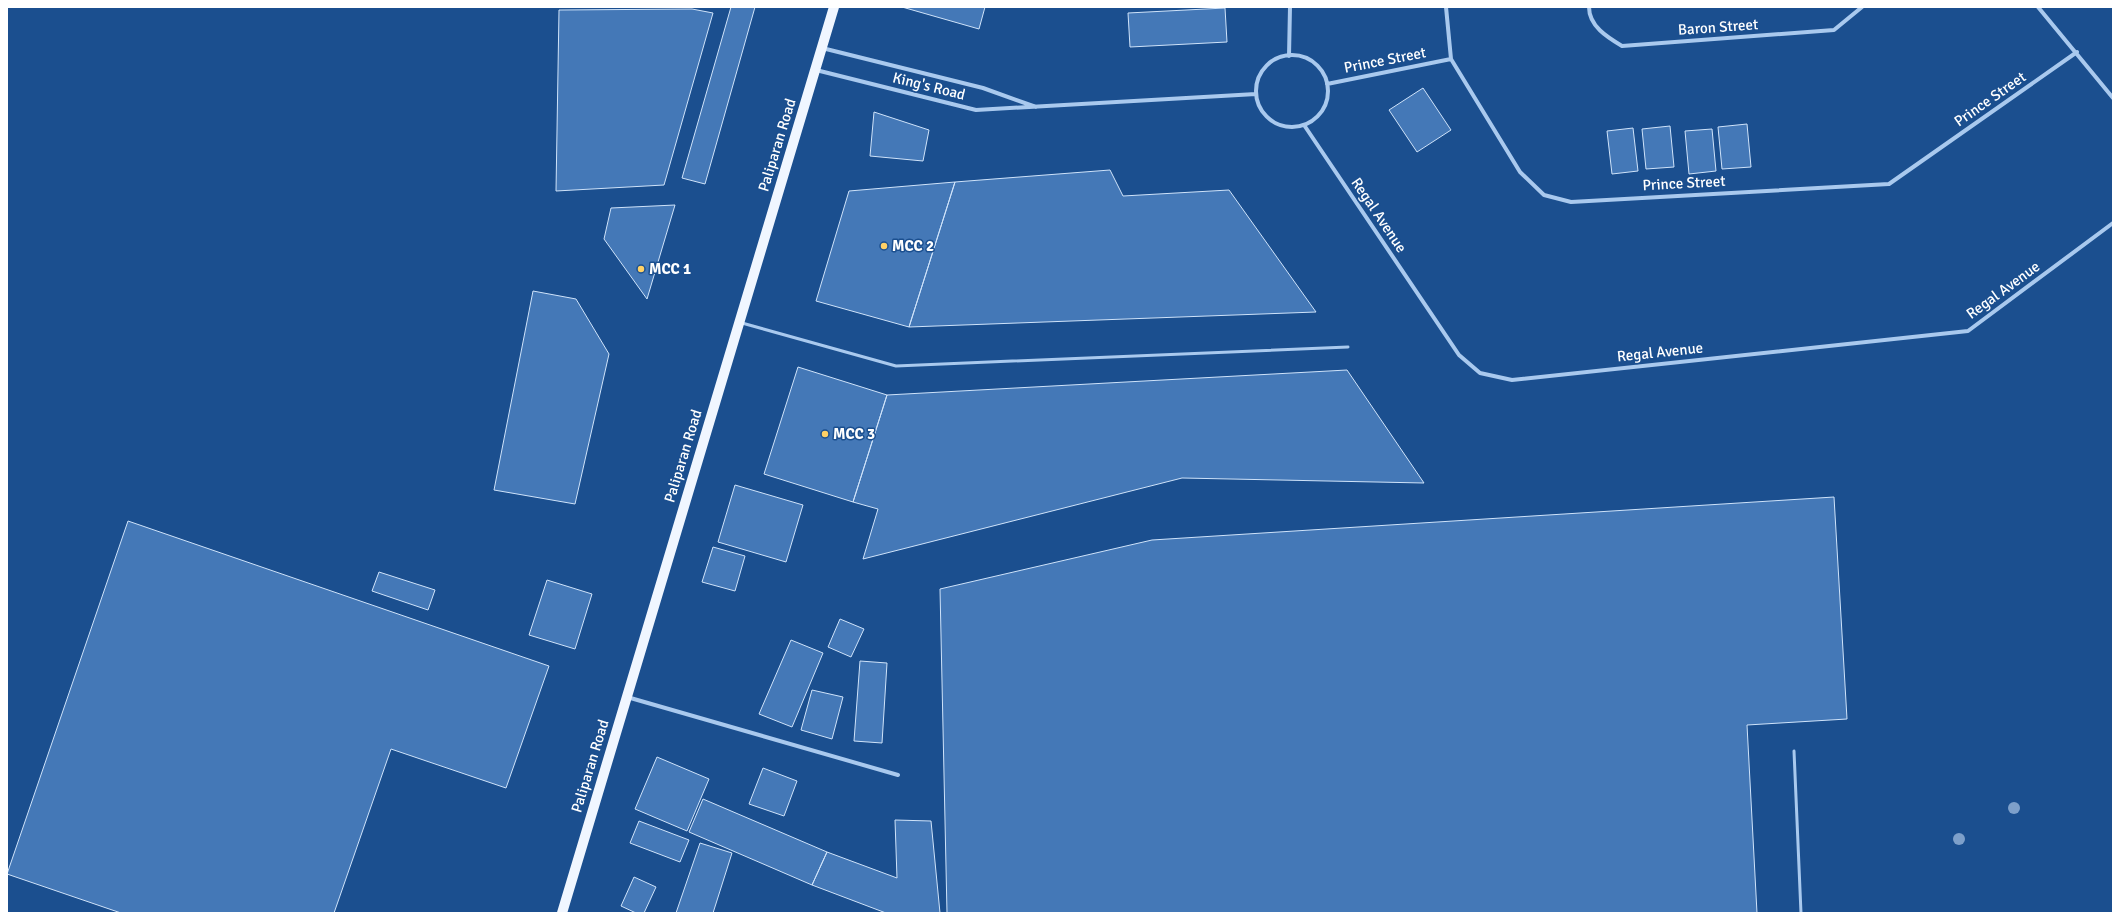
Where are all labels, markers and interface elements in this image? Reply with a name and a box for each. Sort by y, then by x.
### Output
street label: Baron Street [1677,15,1759,39]
street label: Prince Street [1342,43,1428,77]
street label: King's Road [891,68,967,104]
street label: Prince Street [1951,68,2029,130]
street label: Paliparan Road [754,96,800,194]
street label: Prince Street [1642,172,1726,194]
street label: Regal Avenue [1347,174,1411,256]
place label: MCC 2 [892,237,934,255]
marker: MCC 2 [879,241,889,251]
street label: Regal Avenue [1963,257,2043,323]
place label: MCC 1 [649,260,691,278]
marker: MCC 1 [636,264,646,274]
street label: Regal Avenue [1616,339,1704,365]
street label: Paliparan Road [660,407,706,505]
place label: MCC 3 [833,425,875,443]
marker: MCC 3 [820,429,830,439]
street label: Paliparan Road [567,717,613,815]

